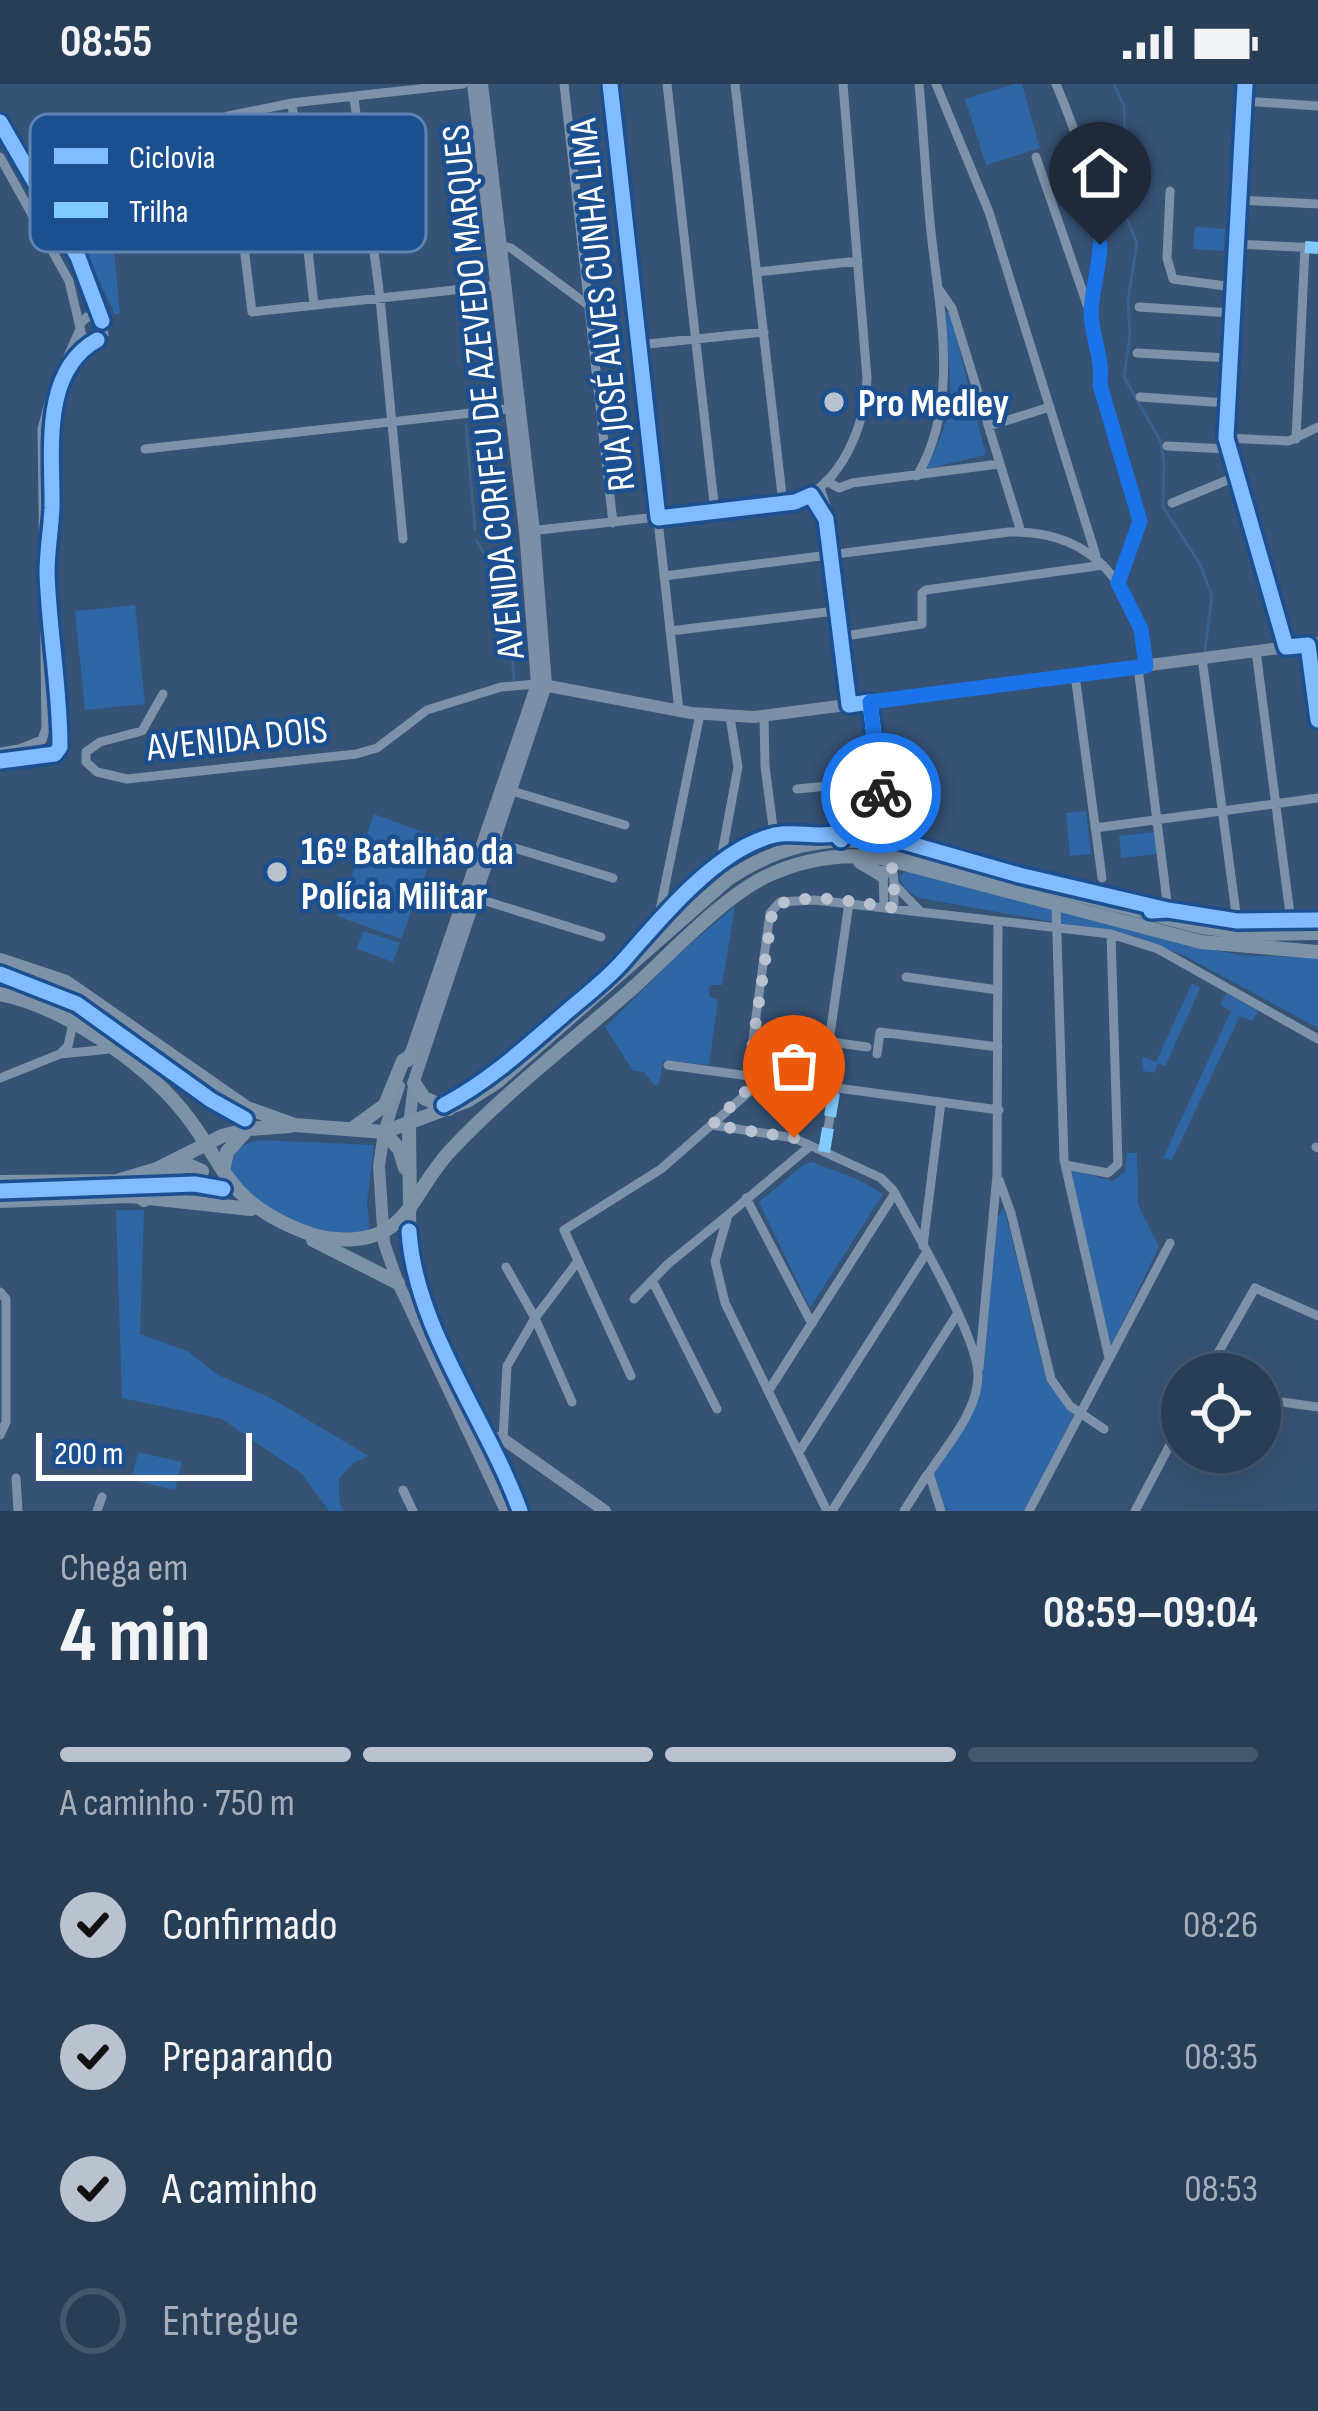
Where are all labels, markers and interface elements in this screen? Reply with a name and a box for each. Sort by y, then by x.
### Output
text: 08:55 [60,15,152,70]
legend [30,114,426,252]
street label: RUA JOSÉ ALVES CUNHA LIMA [561,116,646,493]
street label: AVENIDA CORIFEU DE AZEVEDO MARQUES [433,122,536,662]
pin [1049,122,1151,245]
text: Ciclovia [129,138,216,178]
icon: home [1067,140,1133,206]
text: Trilha [129,192,189,232]
place label: Pro Medley [858,381,1009,428]
marker: Pro Medley [821,389,847,415]
street label: AVENIDA DOIS [144,707,330,772]
courier [821,733,941,853]
icon: bike [848,760,914,826]
place label: 16º Batalhão da Polícia Militar [301,829,514,921]
marker: 16º Batalhão da Polícia Militar [264,859,290,885]
pin [743,1015,845,1138]
icon: bag [761,1033,827,1099]
map controls [1161,1353,1281,1473]
button: locate [1161,1353,1281,1473]
scale bar [36,1427,252,1480]
text: 200 m [54,1434,123,1474]
text: Chega em [60,1545,188,1592]
text: 08:59–09:04 [1043,1586,1258,1641]
text: 4 min [60,1590,211,1683]
text: A caminho · 750 m [60,1780,295,1827]
icon: check [60,1892,126,1958]
text: Confirmado [162,1898,338,1953]
text: 08:26 [1183,1902,1258,1949]
icon: check [60,2024,126,2090]
text: Preparando [162,2030,333,2085]
text: 08:35 [1184,2034,1258,2081]
icon: check [60,2156,126,2222]
text: A caminho [162,2162,318,2217]
text: 08:53 [1184,2166,1258,2213]
text: Entregue [162,2294,299,2349]

